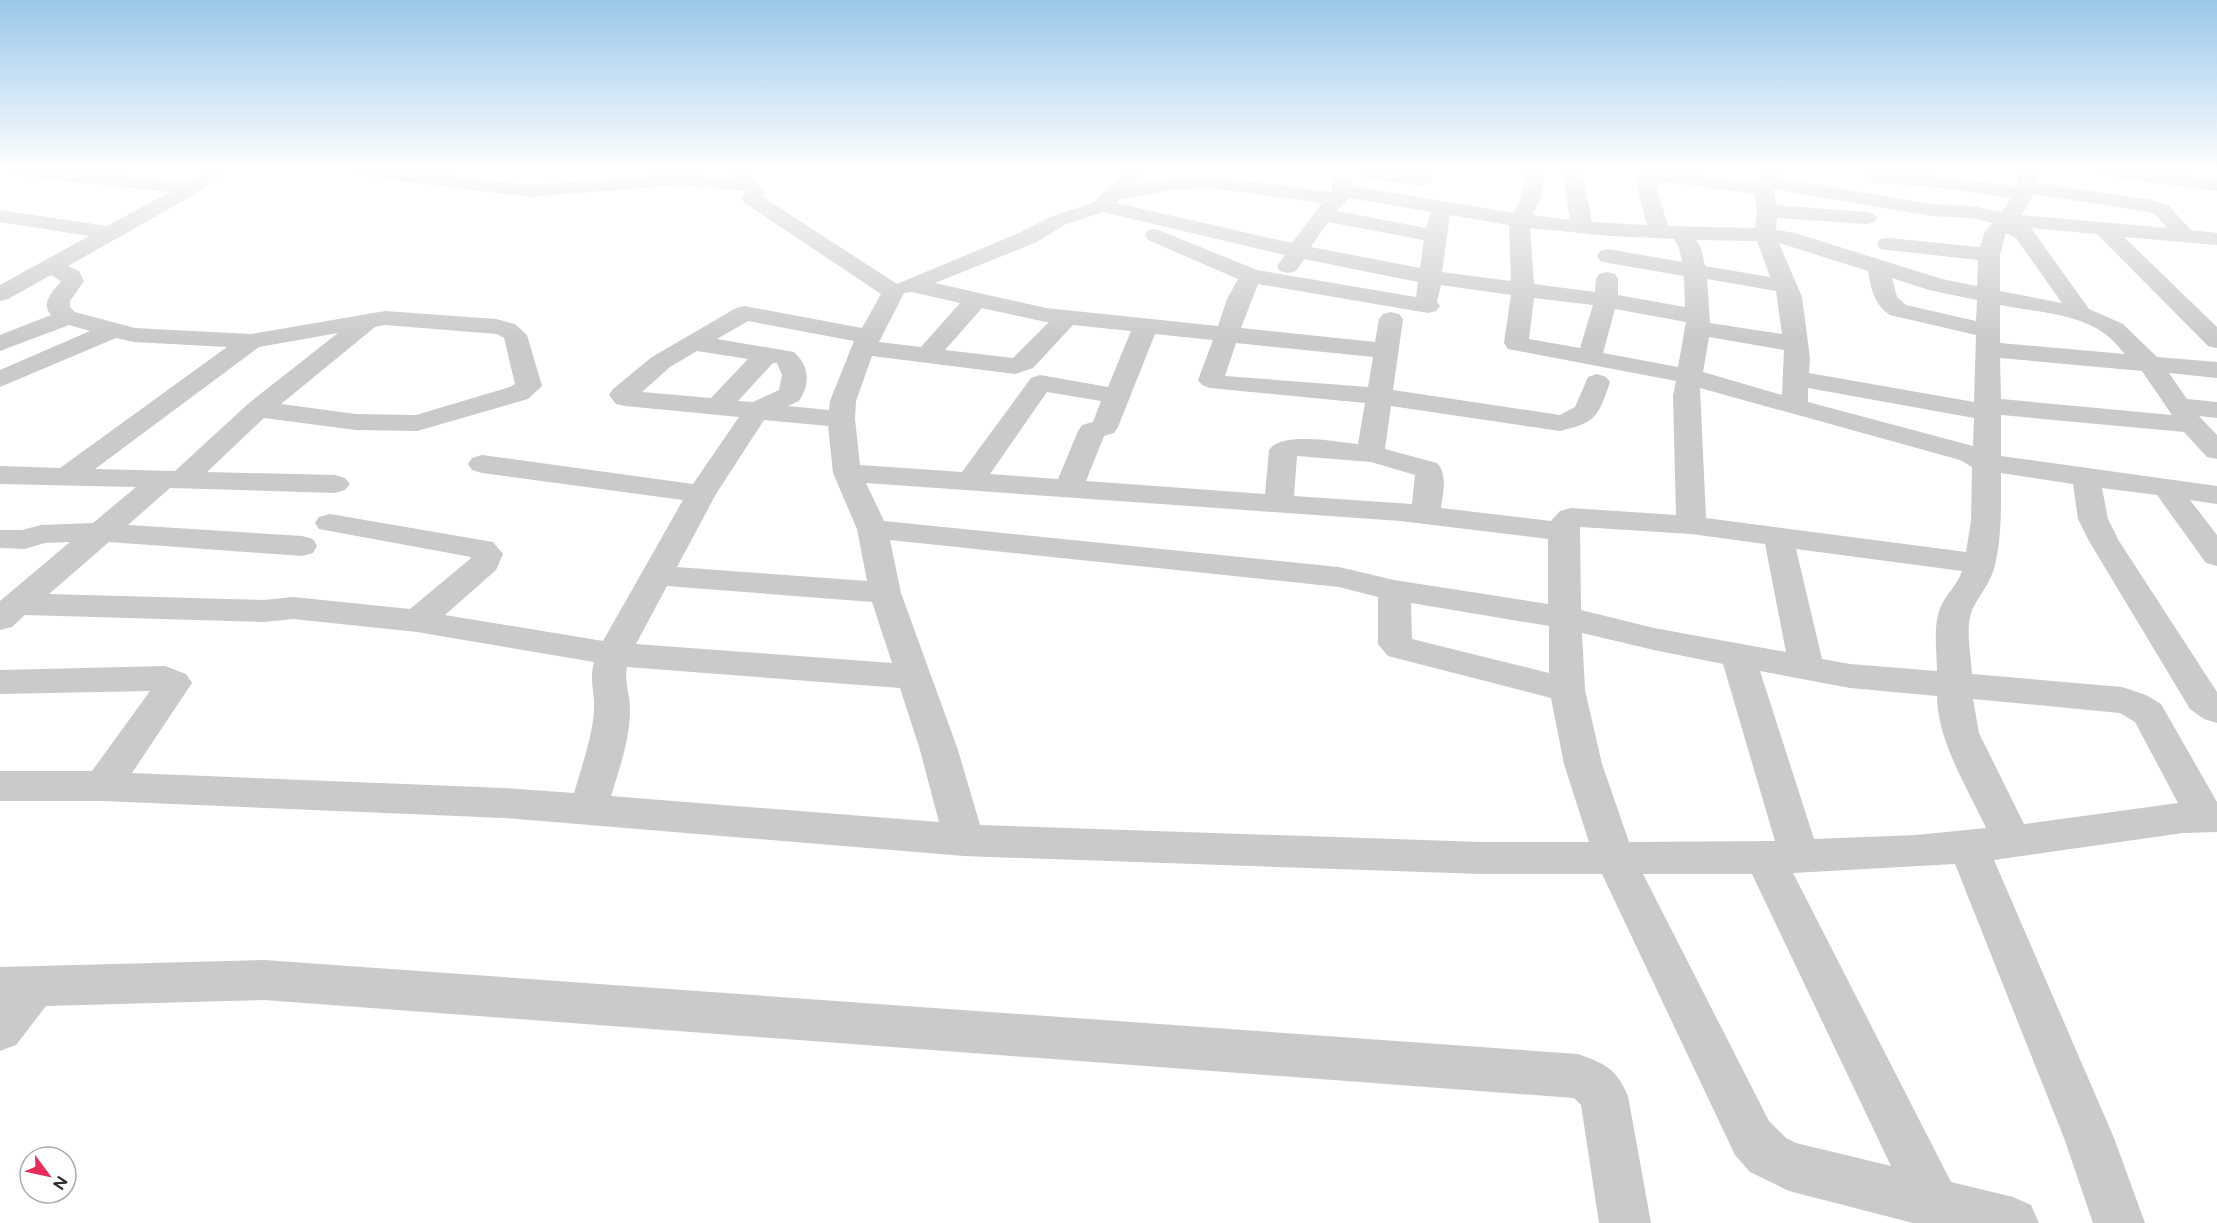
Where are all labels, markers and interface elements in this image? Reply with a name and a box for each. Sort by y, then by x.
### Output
north arrow [18,1145,78,1205]
text: N [49,1173,71,1193]

